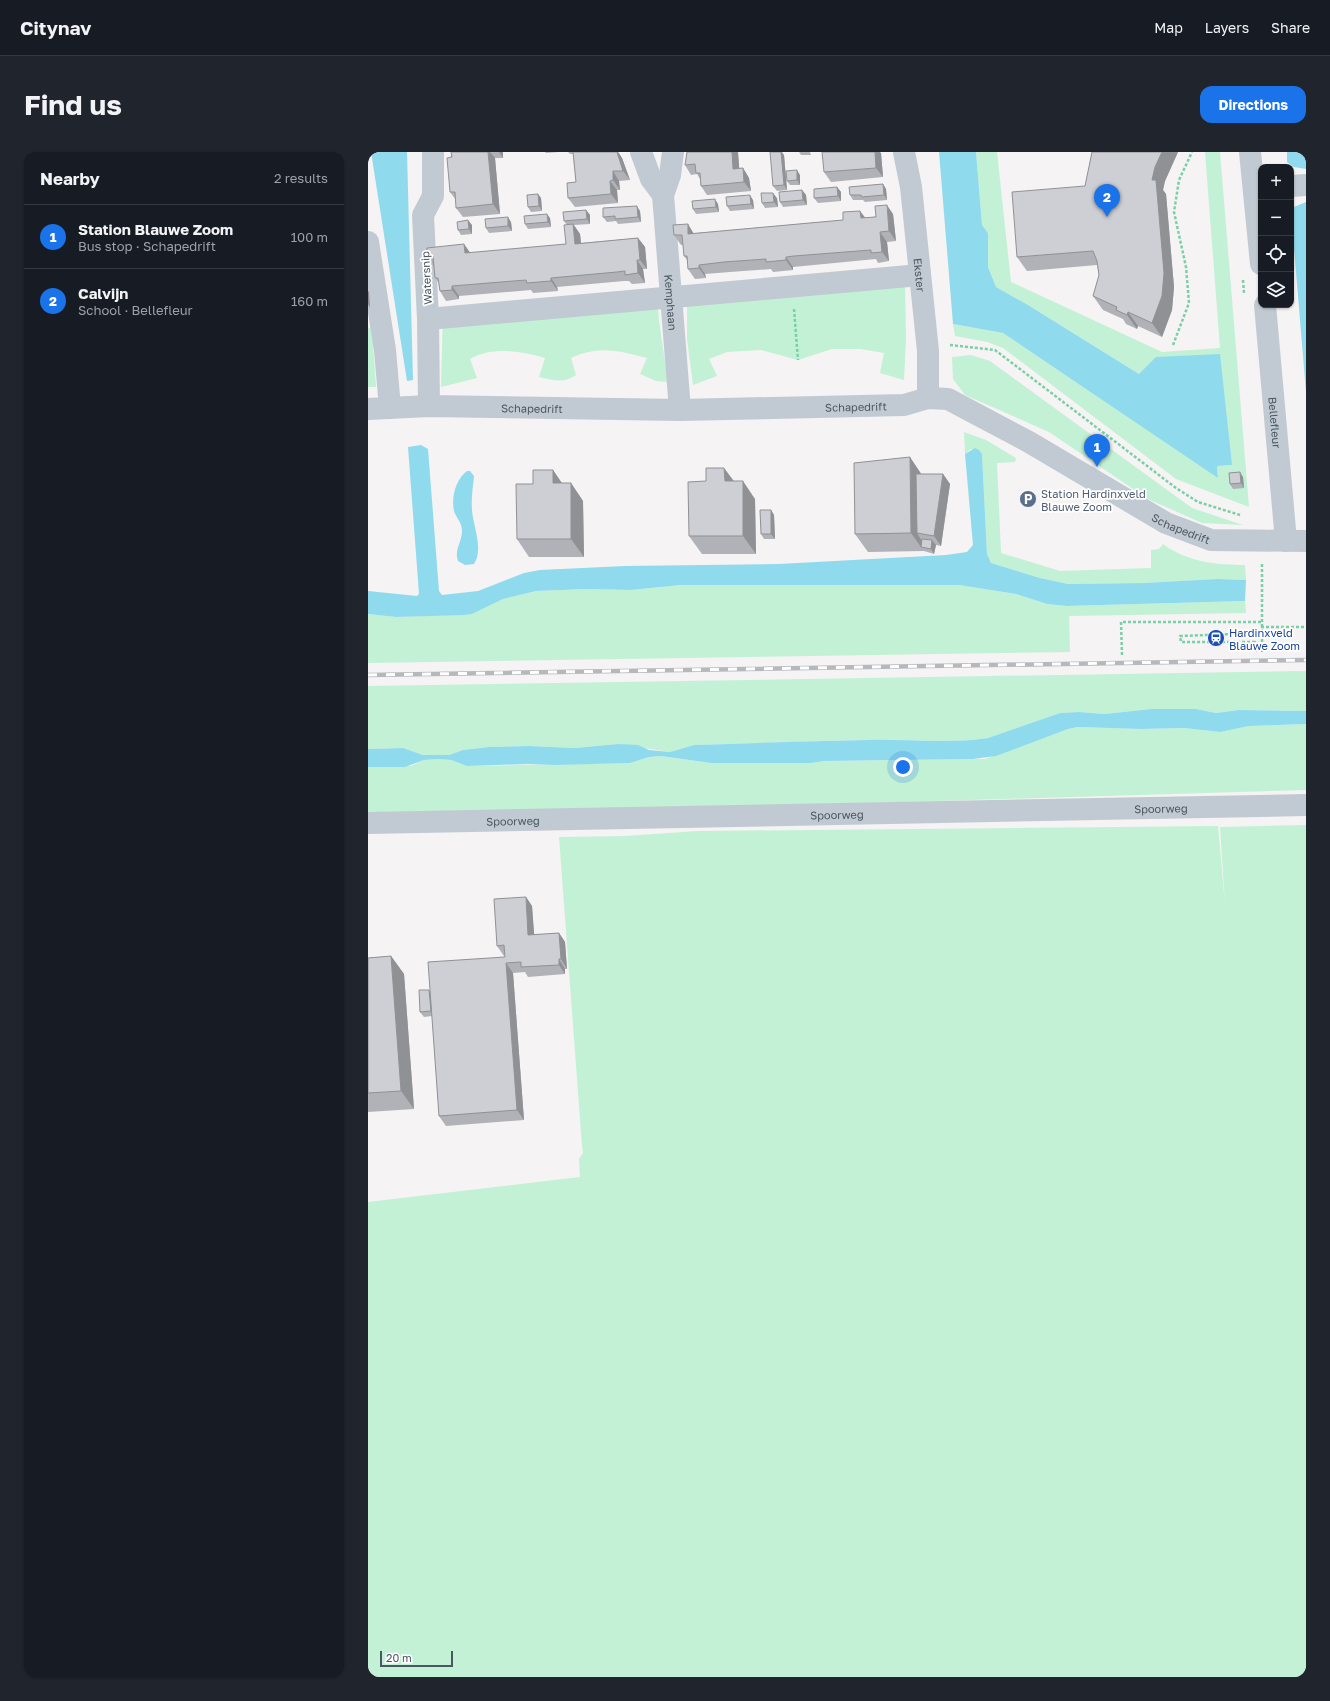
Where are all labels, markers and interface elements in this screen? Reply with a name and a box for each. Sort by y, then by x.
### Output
text: Citynav [20,16,92,39]
text: Map [1154,19,1183,36]
text: Layers [1205,19,1249,36]
text: Share [1271,19,1310,36]
button: Directions [1200,86,1306,123]
text: Find us [24,88,122,121]
map controls [1258,164,1294,308]
button: + [1258,164,1294,200]
text: Nearby [40,168,100,189]
text: 2 results [274,170,328,186]
pin: 2 [1094,184,1120,217]
button: − [1258,200,1294,236]
text: Station Blauwe Zoom [78,220,233,238]
text: 1 [50,229,56,245]
text: 100 m [291,229,328,245]
button: locate [1258,236,1294,272]
text: Bus stop · Schapedrift [78,238,216,254]
street label: Watersnip [418,251,434,305]
street label: Ekster [912,257,928,293]
button: layers [1258,272,1294,308]
street label: Kemphaan [663,274,680,331]
text: Calvijn [78,284,128,302]
text: 2 [49,293,57,309]
text: 160 m [291,293,328,309]
text: School · Bellefleur [78,302,193,318]
street label: Bellefleur [1267,396,1284,450]
street label: Schapedrift [825,399,887,413]
street label: Schapedrift [501,401,563,415]
pin: 1 [1084,434,1110,467]
place label: Station Hardinxveld Blauwe Zoom [1041,487,1146,513]
parking icon: Station Hardinxveld Blauwe Zoom [1018,489,1038,509]
street label: Schapedrift [1150,510,1212,546]
place label: Hardinxveld Blauwe Zoom [1229,626,1300,652]
station icon: Hardinxveld Blauwe Zoom [1206,628,1226,648]
your location [893,757,913,777]
street label: Spoorweg [1134,801,1188,815]
street label: Spoorweg [810,807,864,821]
street label: Spoorweg [486,813,540,827]
scale bar [380,1649,453,1668]
text: 20 m [386,1651,412,1664]

